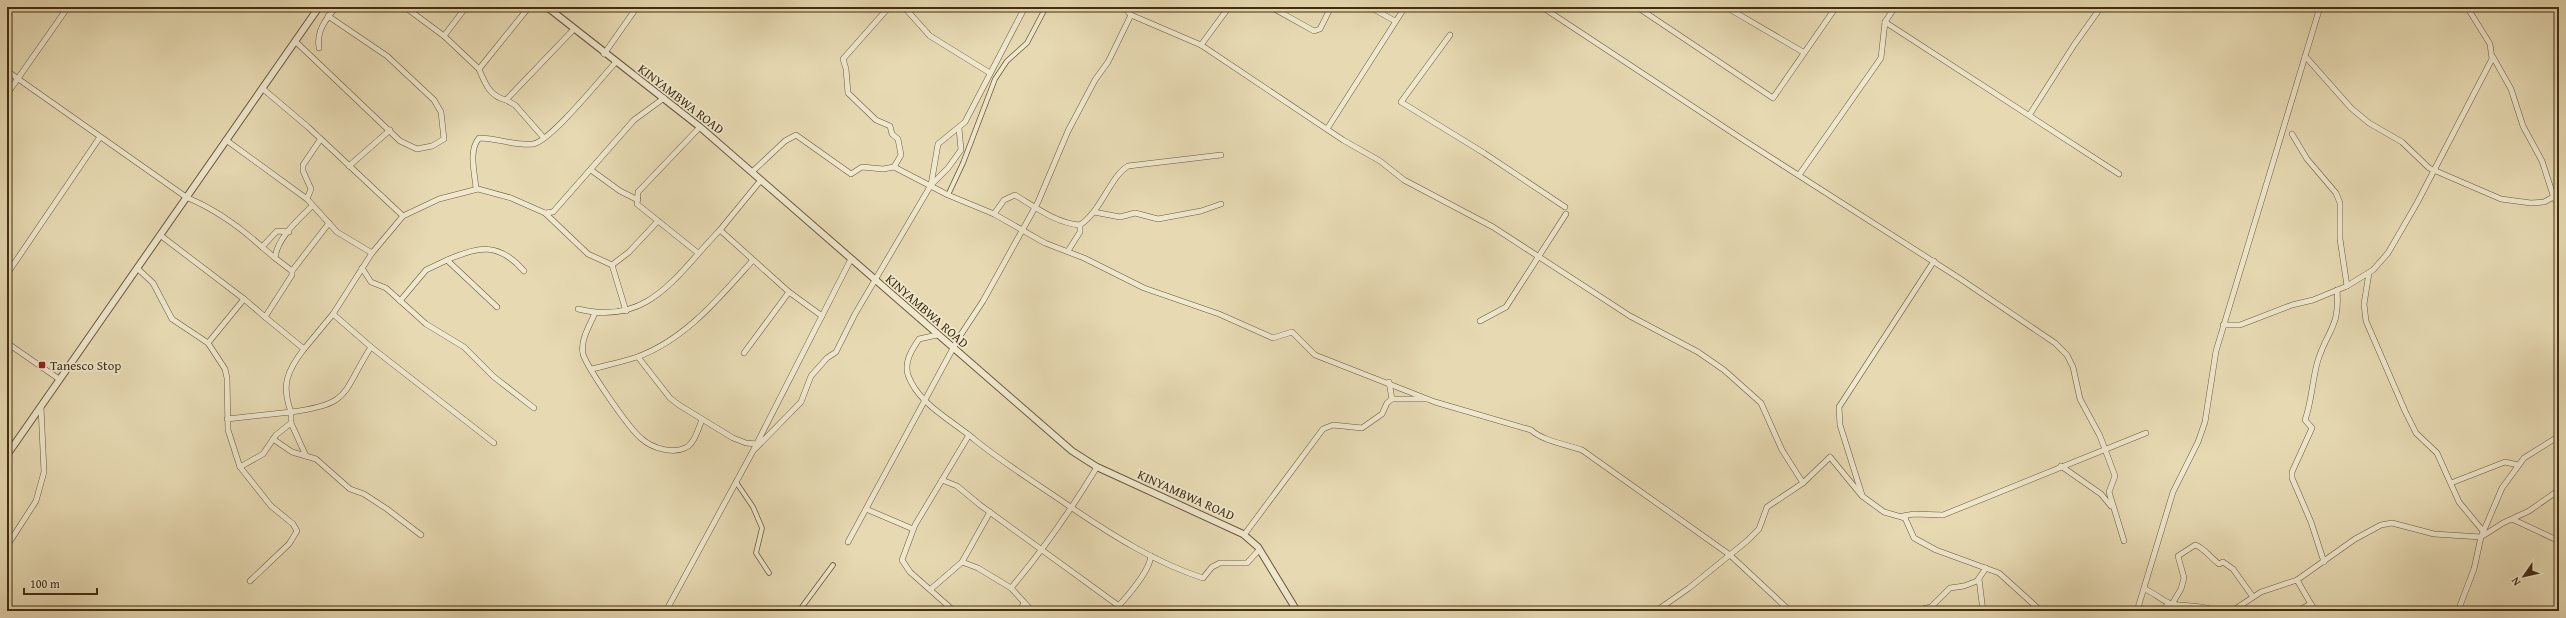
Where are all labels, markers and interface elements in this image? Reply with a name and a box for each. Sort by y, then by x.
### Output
street label: KINYAMBWA ROAD [634,59,728,139]
street label: KINYAMBWA ROAD [881,270,973,353]
place label: Tanesco Stop [50,356,121,375]
marker: Tanesco Stop [37,360,47,370]
street label: KINYAMBWA ROAD [1134,465,1238,525]
north arrow [2504,556,2544,596]
scale bar [24,570,97,596]
text: N [2507,574,2524,589]
text: 100 m [30,575,60,592]

